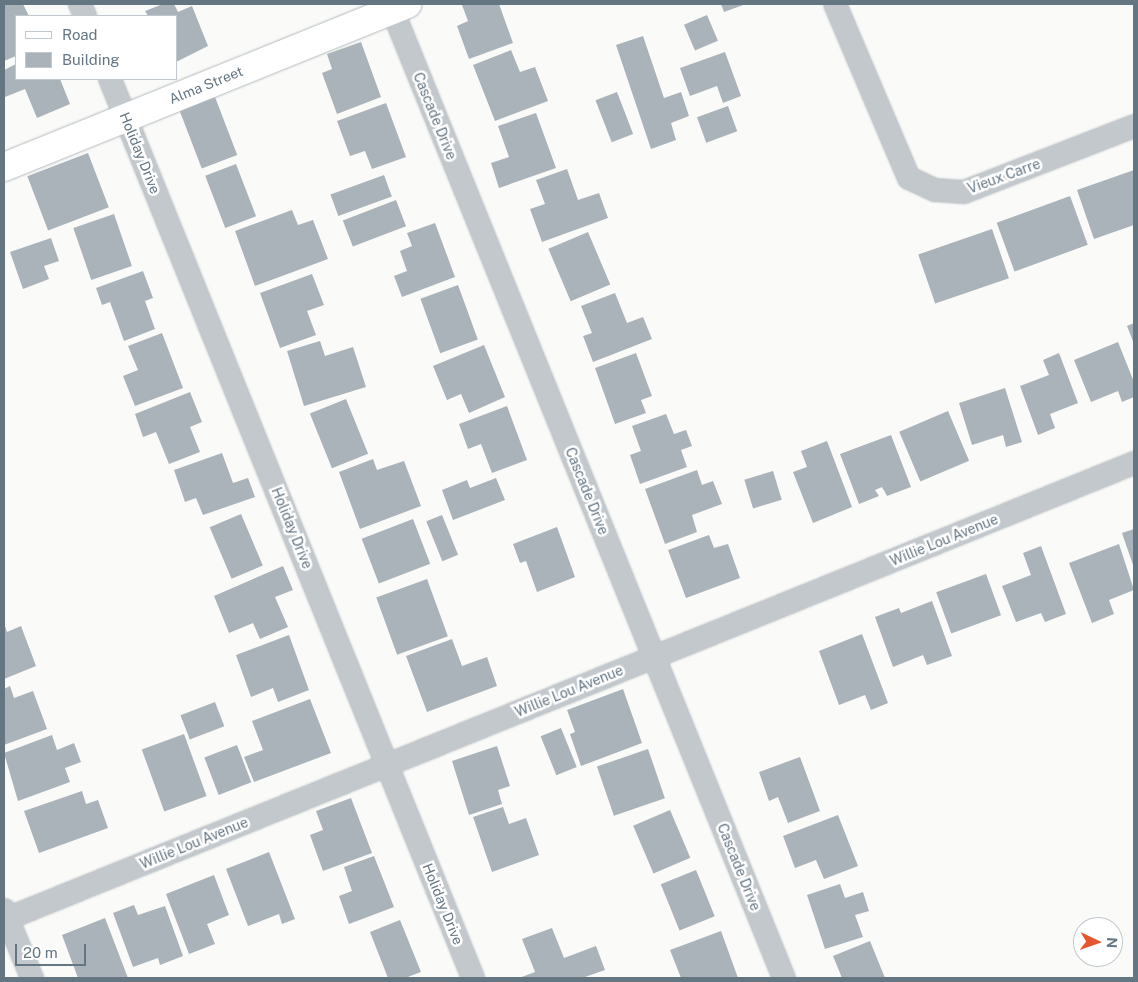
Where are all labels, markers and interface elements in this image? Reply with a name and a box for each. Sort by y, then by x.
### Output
legend [15,15,178,80]
text: Road [62,26,98,43]
text: Building [62,51,120,68]
street label: Alma Street [167,63,245,107]
street label: Cascade Drive [410,70,460,162]
street label: Holiday Drive [116,110,164,196]
street label: Vieux Carre [965,155,1043,197]
street label: Cascade Drive [562,445,612,537]
street label: Holiday Drive [268,485,316,571]
street label: Willie Lou Avenue [887,511,1001,569]
street label: Willie Lou Avenue [512,662,626,720]
street label: Willie Lou Avenue [137,814,251,872]
street label: Cascade Drive [714,821,764,913]
street label: Holiday Drive [419,861,467,947]
north arrow [1073,917,1123,967]
scale bar [18,934,89,966]
text: N [1104,937,1120,949]
text: 20 m [23,944,58,961]

